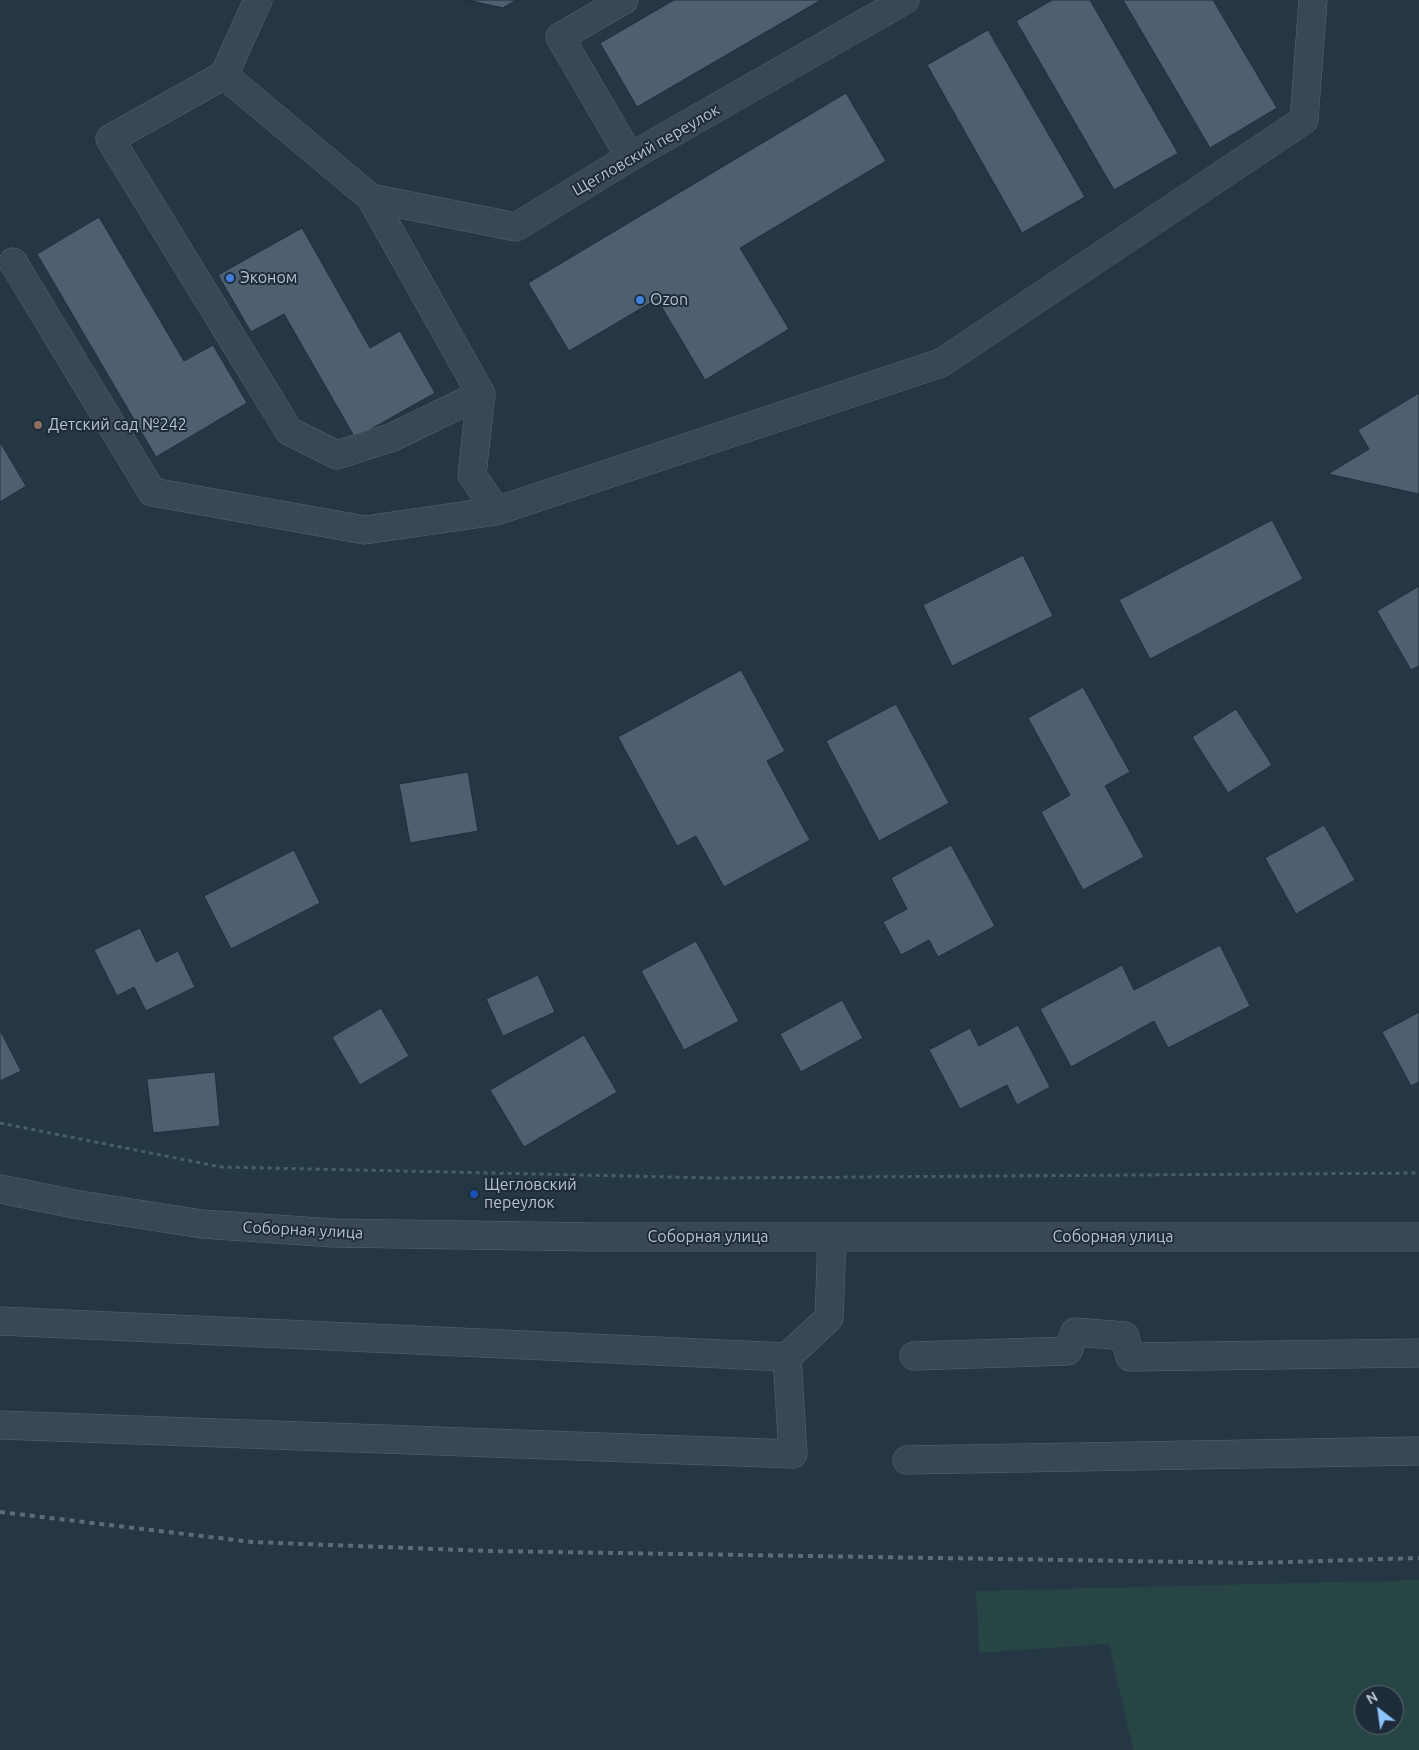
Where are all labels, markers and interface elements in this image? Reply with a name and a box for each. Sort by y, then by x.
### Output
street label: Щегловский переулок [569,100,723,200]
place label: Эконом [240,268,297,288]
marker: Эконом [224,272,236,284]
place label: Ozon [650,290,688,310]
marker: Ozon [634,294,646,306]
place label: Детский сад №242 [48,415,187,435]
marker: Детский сад №242 [32,419,44,431]
place label: Щегловский переулок [484,1175,577,1213]
marker: Щегловский переулок [468,1188,480,1200]
street label: Соборная улица [242,1217,364,1243]
street label: Соборная улица [648,1227,768,1247]
street label: Соборная улица [1053,1227,1173,1247]
north arrow [1354,1685,1404,1735]
text: N [1363,1688,1381,1707]

